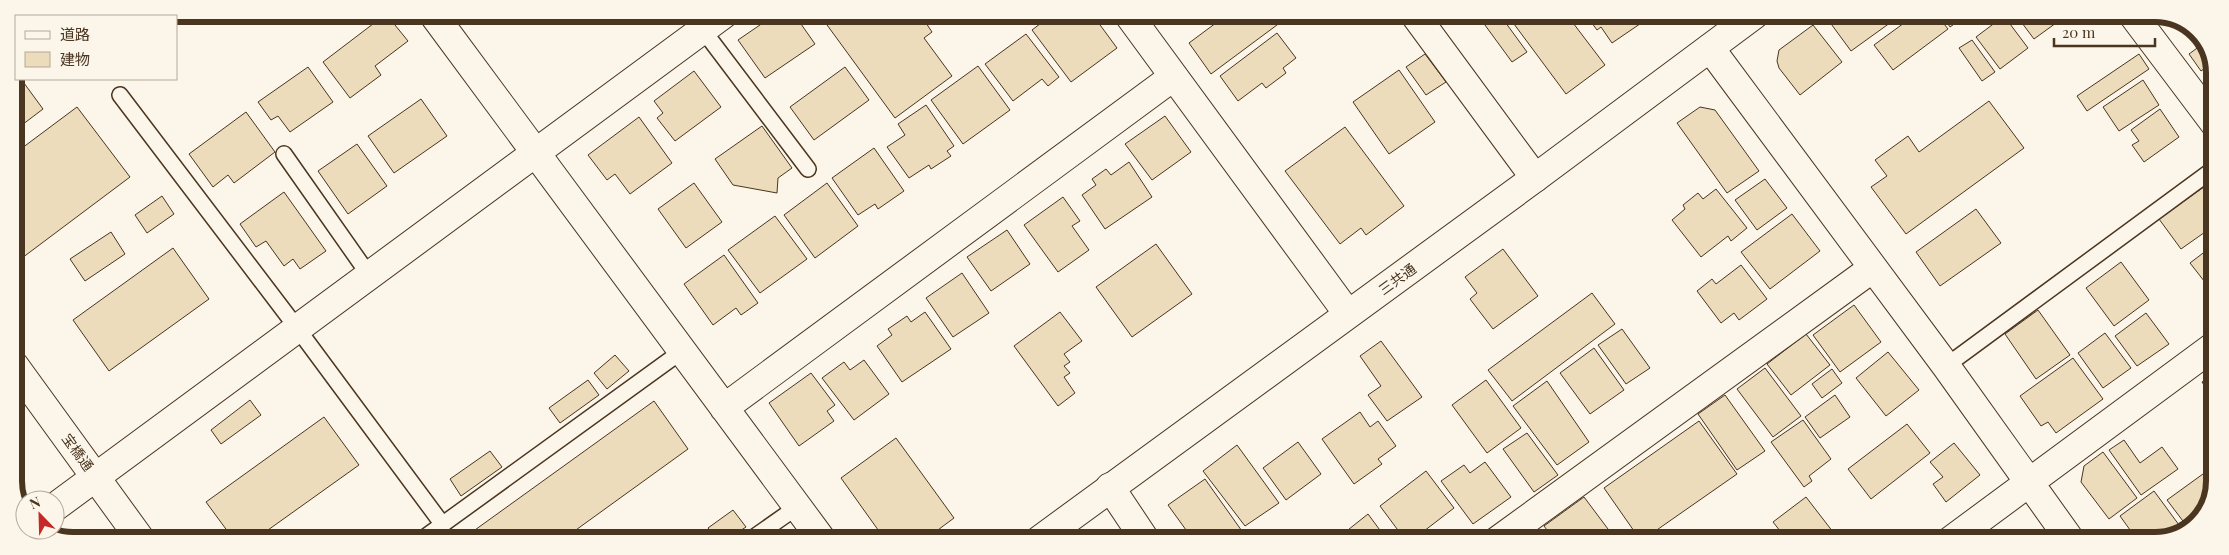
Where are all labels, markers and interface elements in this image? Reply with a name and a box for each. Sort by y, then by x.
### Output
legend [15,15,178,80]
scale bar [2054,15,2155,47]
text: 20 m [2062,22,2096,42]
text: 道路 [60,24,90,44]
text: 建物 [60,49,90,69]
street label: 三共通 [1374,259,1420,299]
street label: 宝橋通 [58,429,98,475]
north arrow [15,490,65,540]
text: N [26,492,43,513]

